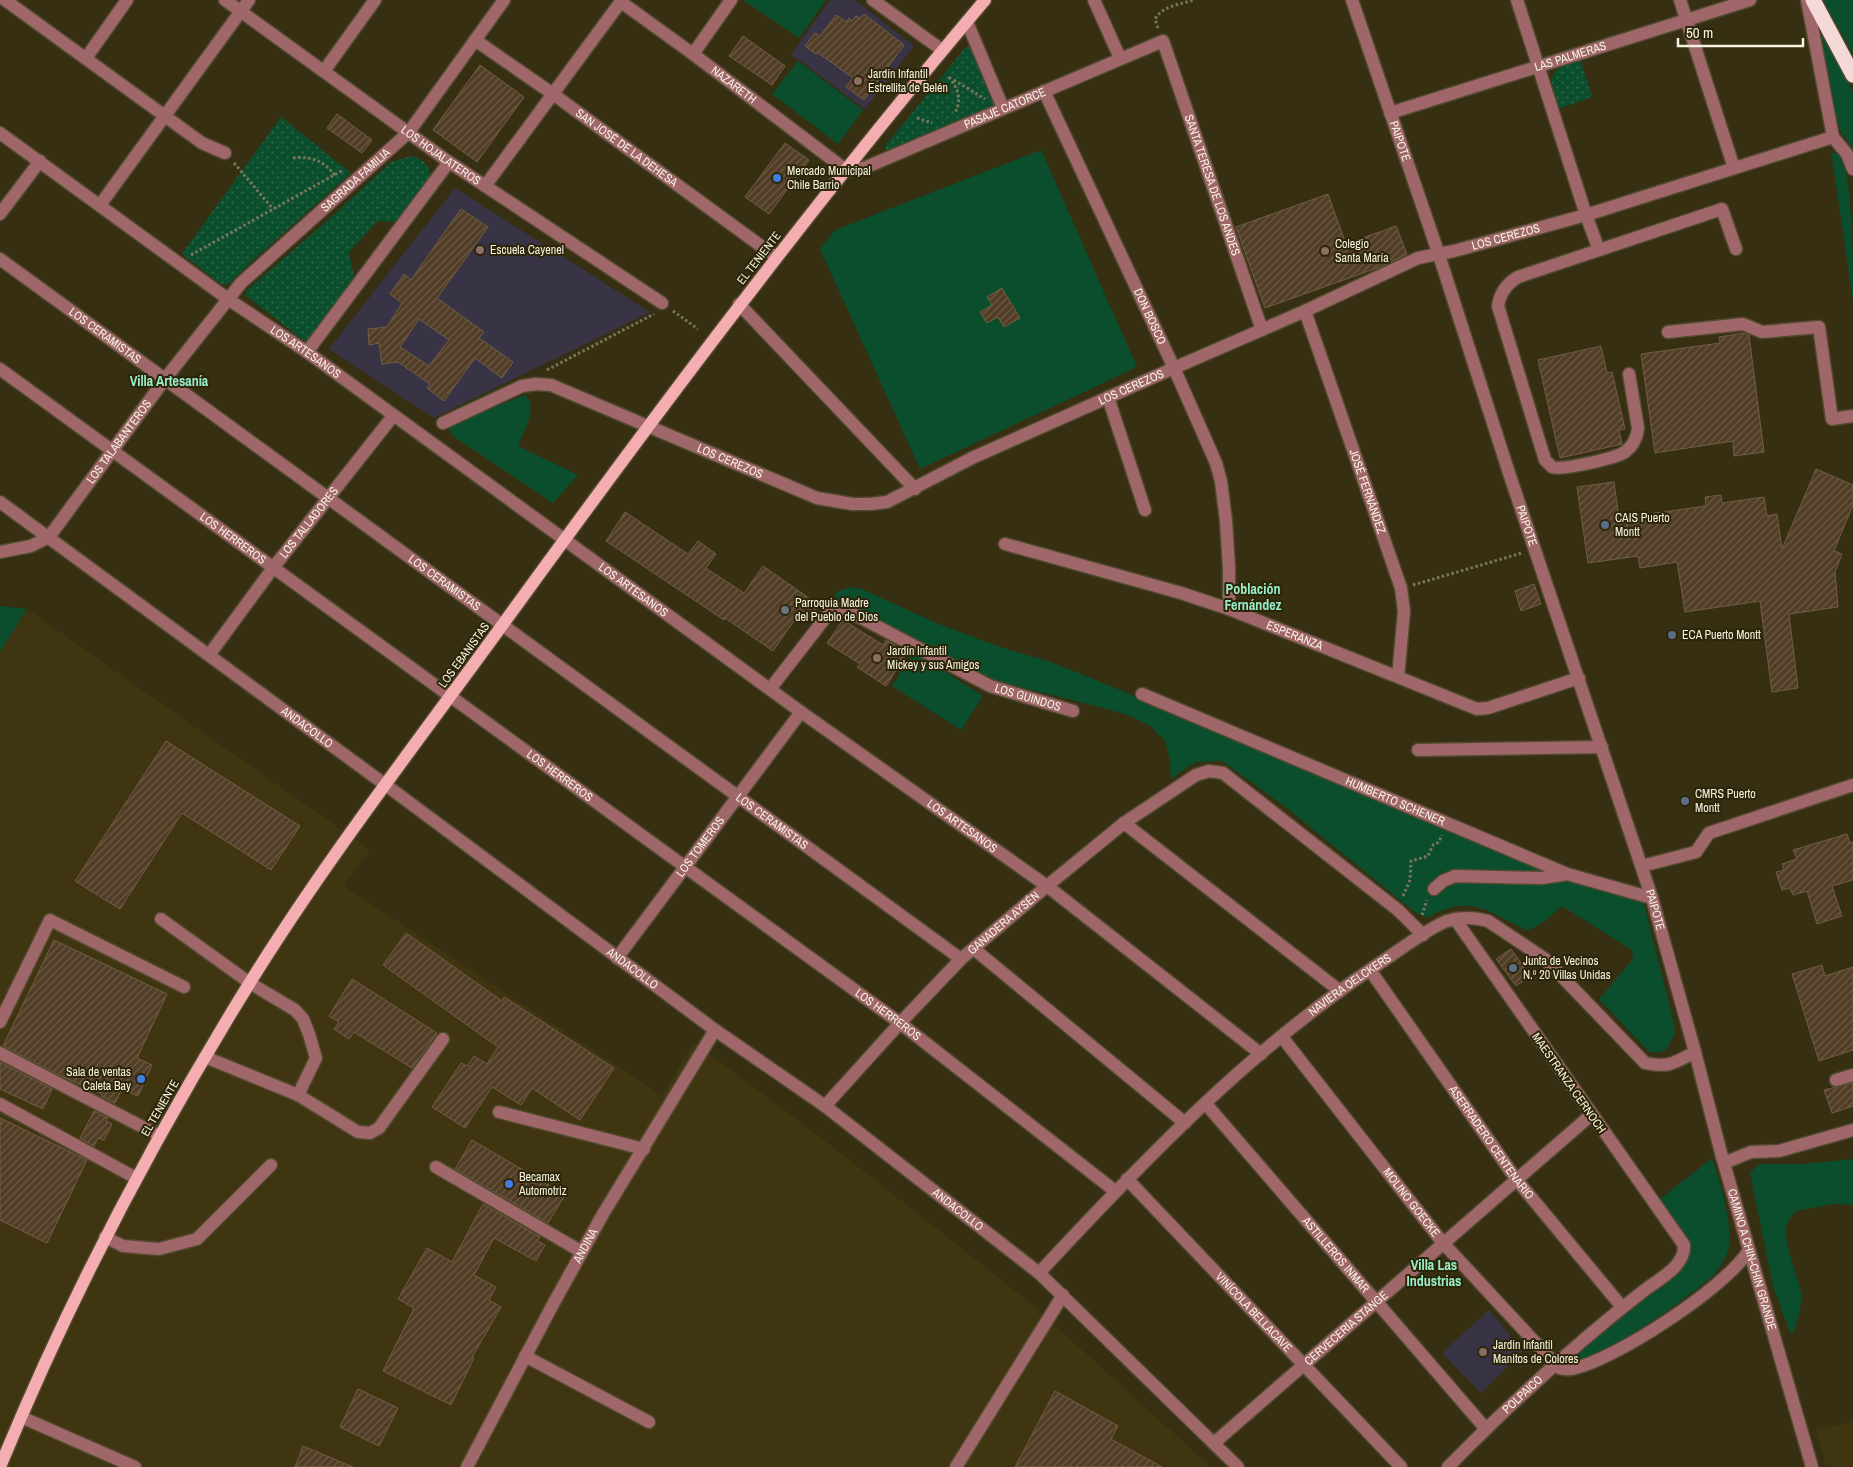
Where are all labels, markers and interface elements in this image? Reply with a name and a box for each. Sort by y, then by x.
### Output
scale bar [1678,15,1803,47]
text: 50 m [1686,22,1713,43]
street label: LAS PALMERAS [1532,38,1609,75]
street label: NAZARETH [708,63,760,107]
place label: Jardín Infantil Estrellita de Belén [868,66,948,96]
marker: Jardín Infantil Estrellita de Belén [852,75,864,87]
street label: PASAJE CATORCE [962,84,1048,133]
street label: SAN JOSÉ DE LA DEHESA [572,105,681,191]
street label: SANTA TERESA DE LOS ANDES [1181,112,1244,258]
street label: PAIPOTE [1386,119,1414,163]
street label: LOS HOJALATEROS [398,122,484,189]
street label: SAGRADA FAMILIA [317,144,394,216]
place label: Mercado Municipal Chile Barrio [787,163,871,193]
marker: Mercado Municipal Chile Barrio [771,172,783,184]
street label: LOS CEREZOS [1470,220,1542,254]
street label: EL TENIENTE [733,228,785,288]
place label: Colegio Santa María [1335,236,1389,266]
place label: Escuela Cayenel [490,242,564,258]
marker: Escuela Cayenel [474,244,486,256]
marker: Colegio Santa María [1319,245,1331,257]
street label: DON BOSCO [1130,286,1170,347]
street label: LOS CERAMISTAS [66,304,145,368]
street label: LOS ARTESANOS [267,322,344,382]
street label: LOS CEREZOS [1096,365,1167,409]
district label: Villa Artesanía [130,372,209,390]
street label: LOS TALABANTEROS [83,396,155,487]
street label: LOS CEREZOS [695,440,766,482]
street label: JOSÉ FERNÁNDEZ [1345,447,1390,536]
street label: LOS TALLADORES [276,483,342,561]
street label: PAIPOTE [1512,503,1541,548]
street label: LOS HERREROS [197,509,270,568]
place label: CAIS Puerto Montt [1615,510,1670,540]
marker: CAIS Puerto Montt [1599,519,1611,531]
street label: LOS CERAMISTAS [405,551,484,615]
street label: LOS ARTESANOS [595,559,672,621]
district label: Población Fernández [1225,580,1282,614]
place label: Parroquia Madre del Pueblo de Dios [795,595,878,625]
marker: Parroquia Madre del Pueblo de Dios [779,604,791,616]
street label: ESPERANZA [1264,617,1326,654]
street label: LOS EBANISTAS [435,619,493,691]
place label: ECA Puerto Montt [1682,627,1761,643]
marker: ECA Puerto Montt [1666,629,1678,641]
place label: Jardín Infantil Mickey y sus Amigos [887,643,980,673]
marker: Jardín Infantil Mickey y sus Amigos [871,652,883,664]
street label: LOS GUINDOS [993,680,1063,715]
street label: ANDACOLLO [277,702,337,752]
street label: LOS HERREROS [523,746,597,806]
street label: HUMBERTO SCHENER [1343,773,1448,829]
place label: CMRS Puerto Montt [1695,786,1756,816]
street label: LOS CERAMISTAS [733,790,812,853]
marker: CMRS Puerto Montt [1679,795,1691,807]
street label: LOS ARTESANOS [924,796,1001,857]
street label: LOS TOMEROS [672,813,728,880]
street label: PAIPOTE [1642,887,1669,932]
street label: GANADERA AYSÉN [964,888,1043,958]
street label: ANDACOLLO [603,943,662,993]
street label: NAVIERA OELCKERS [1305,950,1395,1020]
place label: Junta de Vecinos N.º 20 Villas Unidas [1523,953,1611,983]
marker: Junta de Vecinos N.º 20 Villas Unidas [1507,962,1519,974]
street label: LOS HERREROS [852,985,925,1045]
street label: MAESTRANZA CERNOCH [1528,1030,1610,1136]
place label: Sala de ventas Caleta Bay [66,1064,131,1094]
marker: Sala de ventas Caleta Bay [135,1073,147,1085]
street label: EL TENIENTE [137,1077,183,1139]
street label: ASERRADERO CENTENARIO [1445,1082,1538,1203]
street label: MOLINO GOECKE [1379,1165,1443,1240]
place label: Becamax Automotriz [518,1169,567,1199]
marker: Becamax Automotriz [503,1178,515,1190]
street label: ANDACOLLO [928,1184,987,1235]
street label: CAMINO A CHIN-CHIN GRANDE [1724,1187,1780,1332]
street label: ASTILLEROS INMAR [1298,1213,1373,1296]
street label: ANDINA [569,1225,602,1267]
district label: Villa Las Industrias [1407,1256,1461,1290]
street label: VINÍCOLA BELLACAVE [1212,1269,1296,1356]
street label: CERVECERIA STANGE [1301,1287,1391,1369]
place label: Jardin Infantil Manitos de Colores [1493,1337,1578,1367]
marker: Jardin Infantil Manitos de Colores [1477,1346,1489,1358]
street label: POLPAICO [1499,1371,1546,1417]

